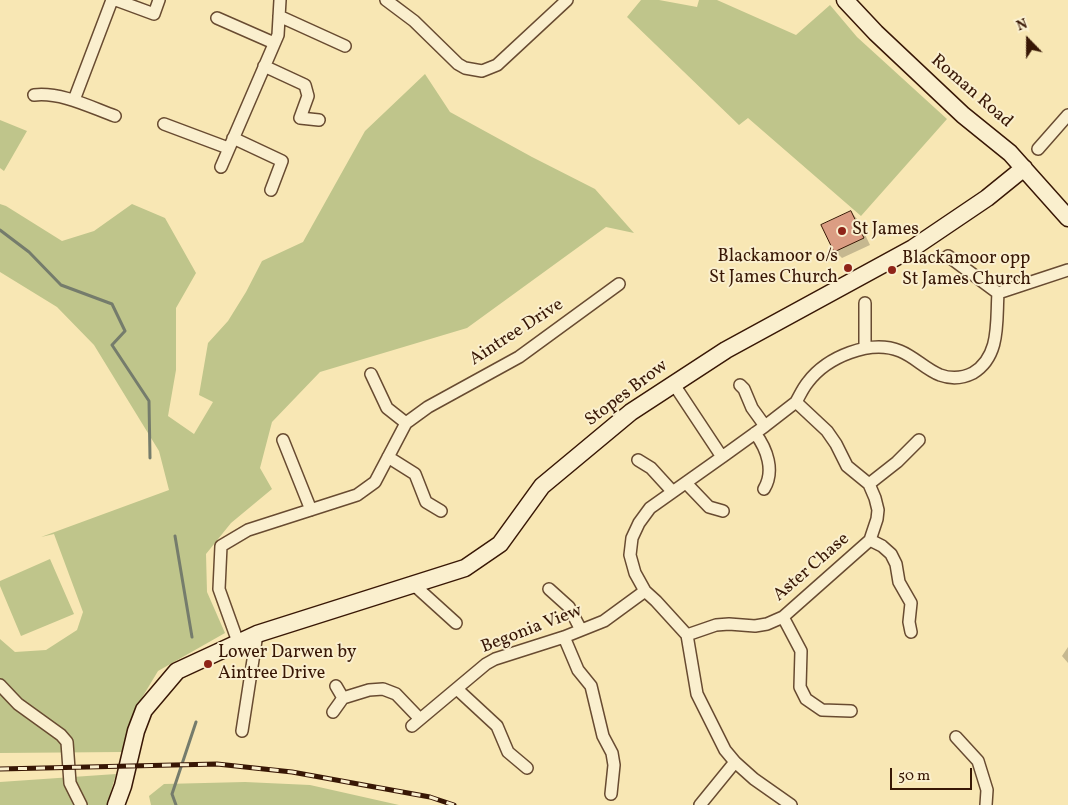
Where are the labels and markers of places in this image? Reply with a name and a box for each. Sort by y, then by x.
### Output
place label: St James [852,220,919,242]
marker: St James [836,225,848,237]
place label: Blackamoor o/s St James Church [709,247,838,290]
place label: Blackamoor opp St James Church [902,249,1031,292]
marker: Blackamoor o/s St James Church [842,262,854,274]
marker: Blackamoor opp St James Church [886,264,898,276]
place label: Lower Darwen by Aintree Drive [218,643,357,686]
marker: Lower Darwen by Aintree Drive [202,658,214,670]

